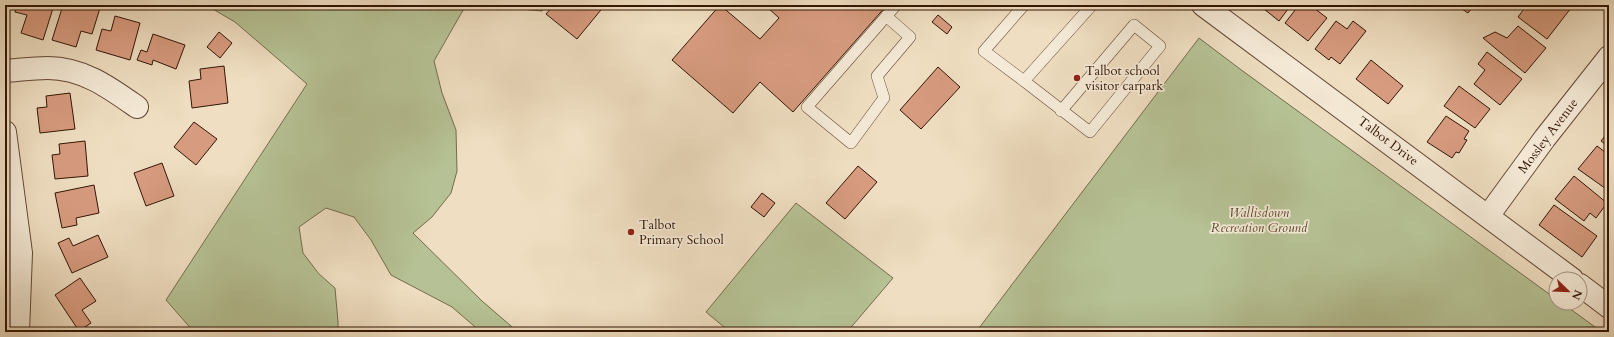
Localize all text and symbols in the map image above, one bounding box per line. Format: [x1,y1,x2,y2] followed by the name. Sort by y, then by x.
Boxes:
[1085,62,1163,95] place label: Talbot school visitor carpark
[1072,73,1082,83] marker: Talbot school visitor carpark
[1514,95,1582,177] street label: Mossley Avenue
[1354,112,1422,170] street label: Talbot Drive
[1211,204,1308,237] park label: Wallisdown Recreation Ground
[639,216,724,249] place label: Talbot Primary School
[626,227,636,237] marker: Talbot Primary School
[1548,271,1588,311] north arrow
[1568,287,1586,302] text: N

